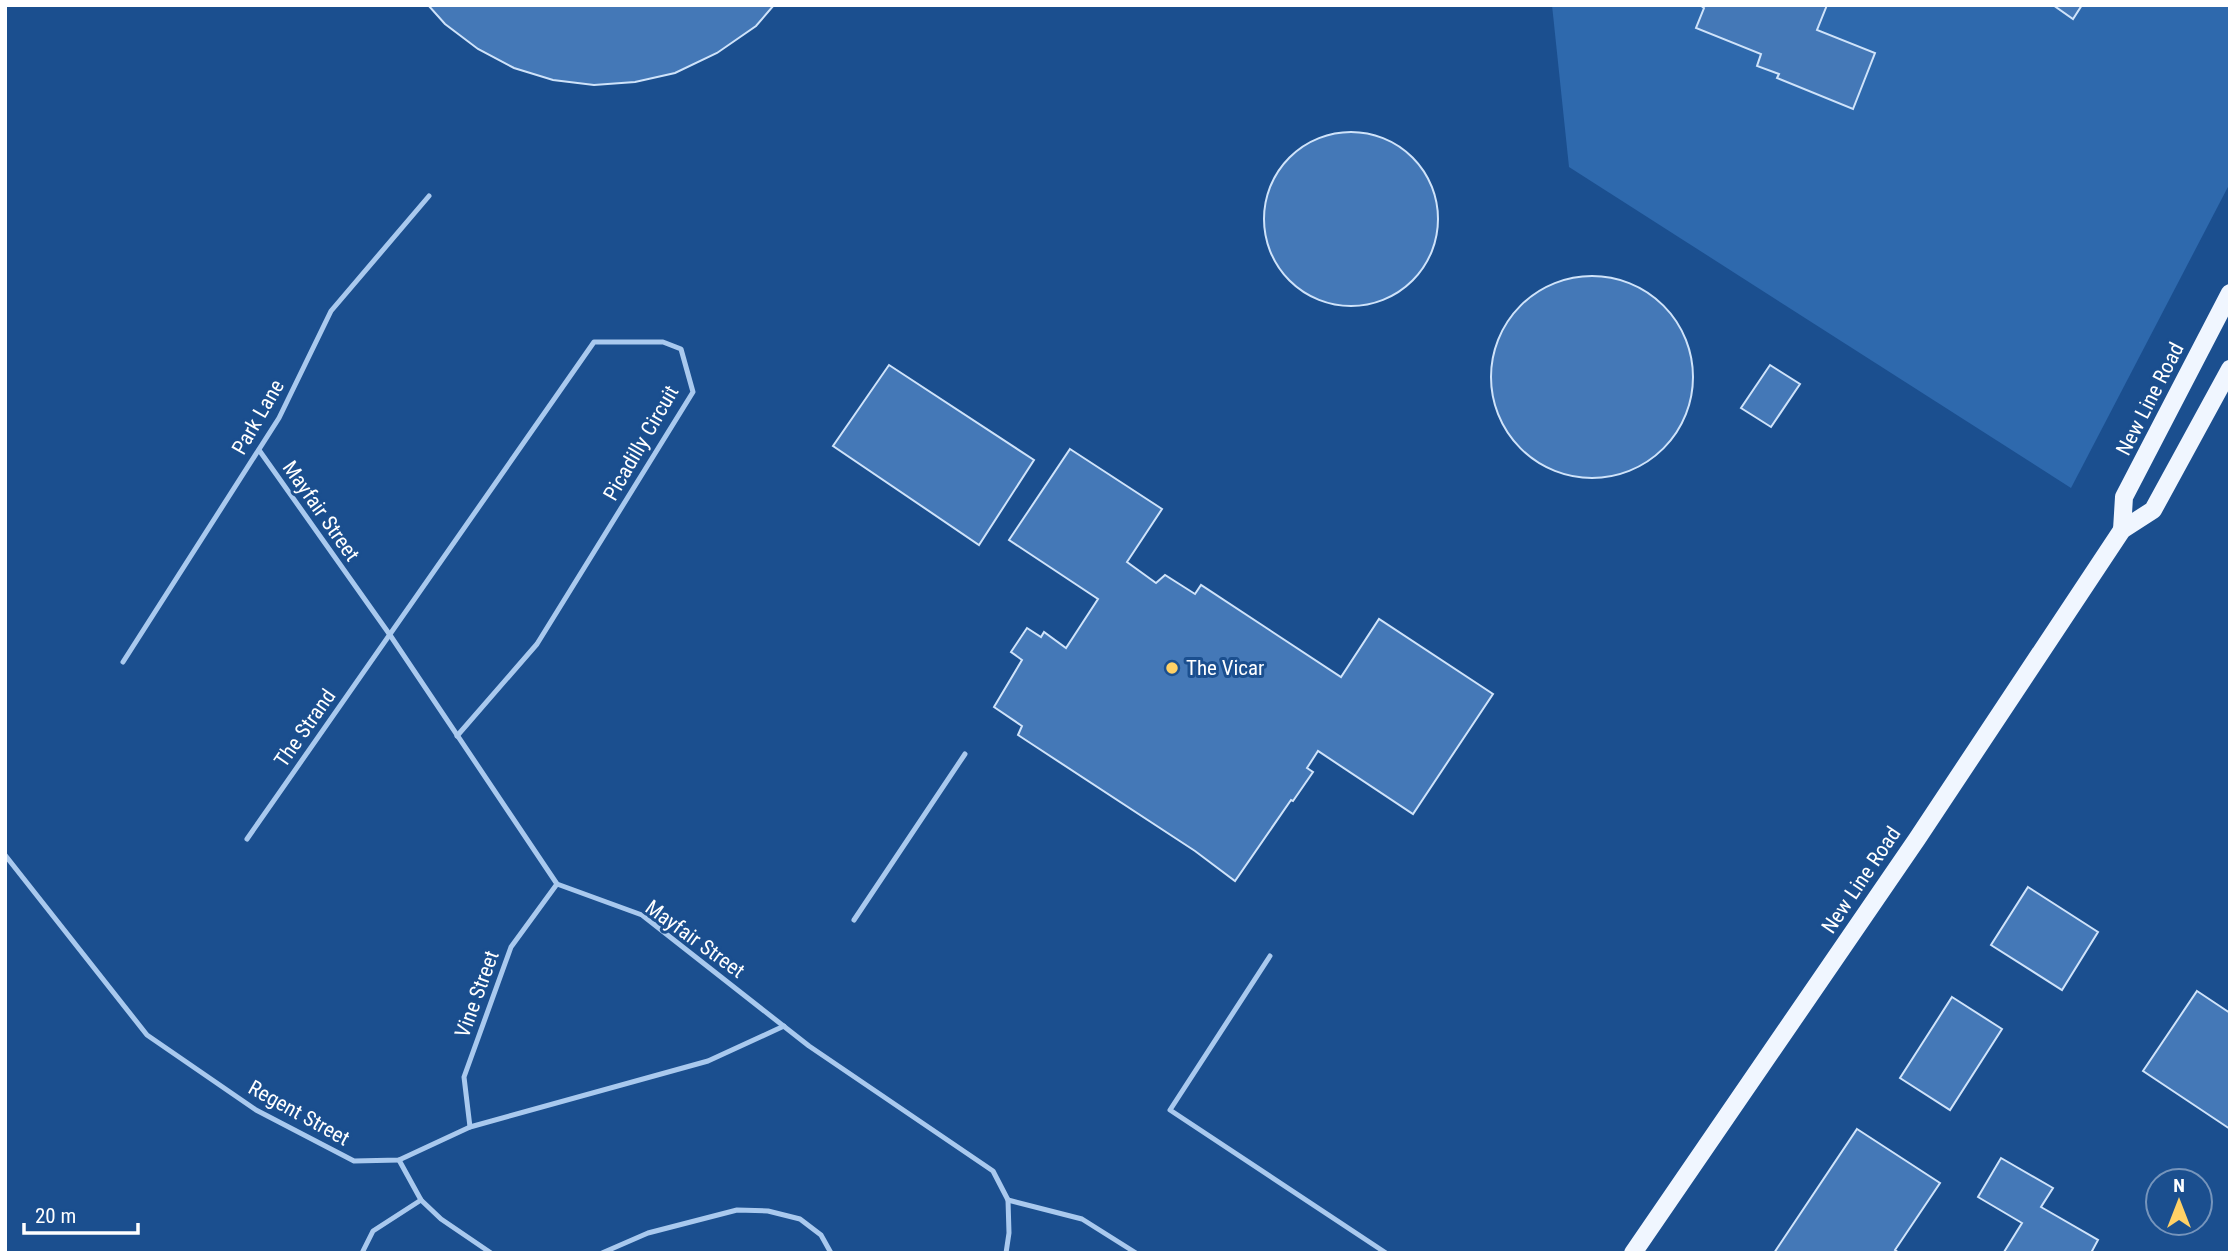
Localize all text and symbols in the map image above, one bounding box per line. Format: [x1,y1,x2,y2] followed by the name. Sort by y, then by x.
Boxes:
[2111,339,2189,459] street label: New Line Road
[227,375,289,459] street label: Park Lane
[598,381,684,505] street label: Picadilly Circuit
[278,456,364,566] street label: Mayfair Street
[1186,656,1264,680] place label: The Vicar
[1164,660,1180,676] marker: The Vicar
[270,684,340,772] street label: The Strand
[1817,822,1905,938] street label: New Line Road
[641,895,749,983] street label: Mayfair Street
[450,947,504,1041] street label: Vine Street
[244,1075,354,1151] street label: Regent Street
[2144,1167,2214,1237] north arrow
[2173,1174,2185,1197] text: N
[24,1192,138,1236] scale bar
[35,1204,76,1228] text: 20 m

